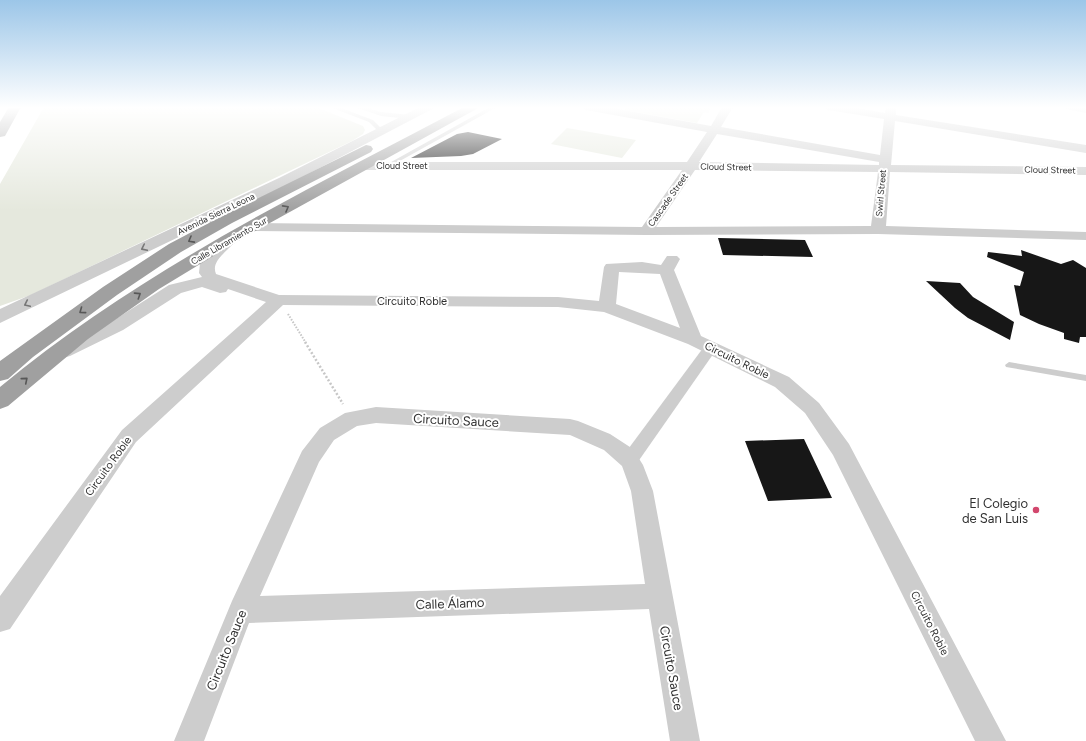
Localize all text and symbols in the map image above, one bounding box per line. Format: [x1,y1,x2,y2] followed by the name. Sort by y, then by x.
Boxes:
[376,160,428,171] street label: Cloud Street
[700,161,752,172] street label: Cloud Street
[1024,164,1076,175] street label: Cloud Street
[873,168,888,217] street label: Swirl Street
[645,171,690,228] street label: Cascade Street
[175,190,257,237] street label: Avenida Sierra Leona
[282,206,290,213] one-way arrow
[189,214,269,267] street label: Calle Libramiento Sur
[188,235,195,242] one-way arrow
[141,243,148,251] one-way arrow
[134,292,141,300] one-way arrow
[377,295,447,308] street label: Circuito Roble
[23,299,31,307] one-way arrow
[79,306,86,314] one-way arrow
[702,339,771,382] street label: Circuito Roble
[20,377,27,384] one-way arrow
[413,411,499,430] street label: Circuito Sauce
[83,434,134,499] street label: Circuito Roble
[962,496,1028,526] place label: El Colegio de San Luis
[1031,505,1041,515] marker: El Colegio de San Luis
[908,589,951,657] street label: Circuito Roble
[415,595,485,612] street label: Calle Álamo
[203,608,249,693] street label: Circuito Sauce
[657,625,686,712] street label: Circuito Sauce

